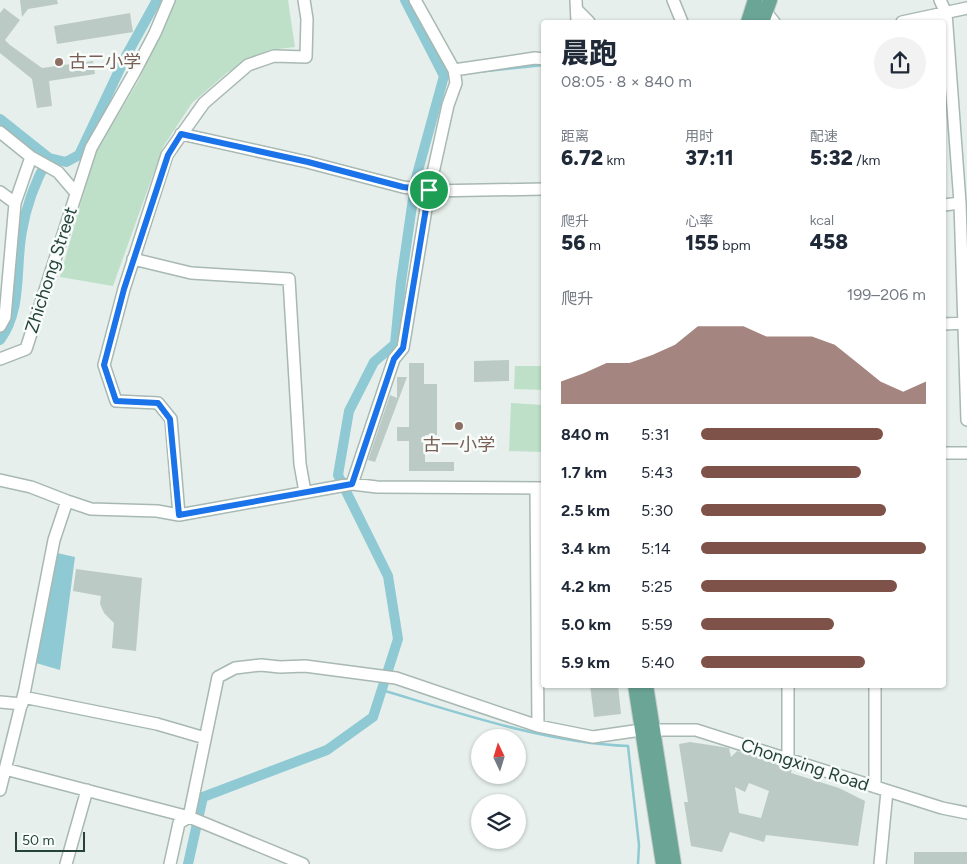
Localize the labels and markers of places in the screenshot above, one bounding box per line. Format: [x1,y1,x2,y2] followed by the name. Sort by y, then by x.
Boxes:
[69,51,141,73] place label: 古二小学
[53,56,65,68] marker: 古二小学
[408,169,450,211] pin
[453,420,465,432] marker: 古一小学
[423,434,495,456] place label: 古一小学

